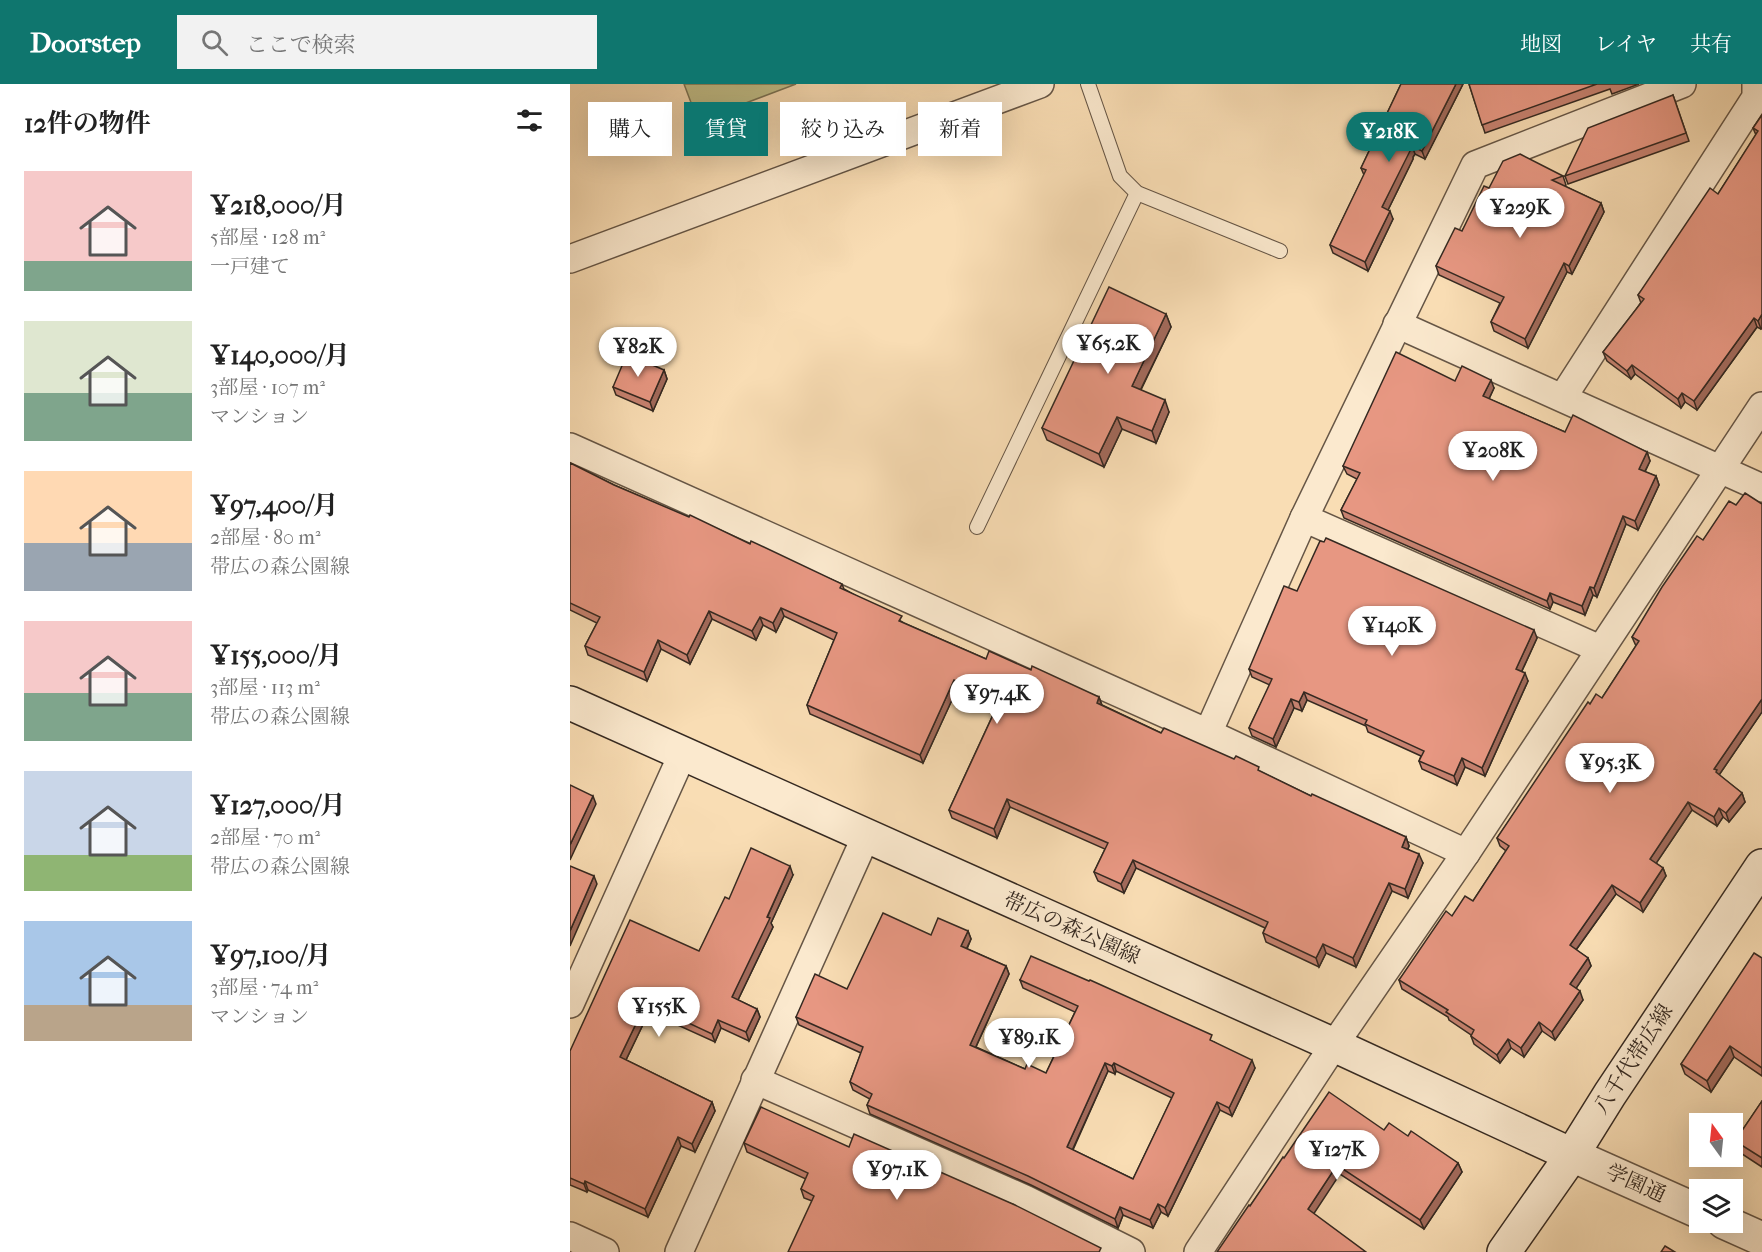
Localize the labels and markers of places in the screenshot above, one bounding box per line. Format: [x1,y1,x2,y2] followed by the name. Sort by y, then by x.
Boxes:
[1347,112,1431,163] pin: ¥218K
[1478,188,1562,239] pin: ¥229K
[1059,324,1157,375] pin: ¥65.2K
[602,327,674,378] pin: ¥82K
[1451,431,1535,482] pin: ¥208K
[1350,606,1434,657] pin: ¥140K
[948,674,1046,725] pin: ¥97.4K
[1561,743,1659,794] pin: ¥95.3K
[617,987,701,1038] pin: ¥155K
[980,1018,1078,1069] pin: ¥89.1K
[1295,1130,1379,1181] pin: ¥127K
[848,1150,946,1201] pin: ¥97.1K

